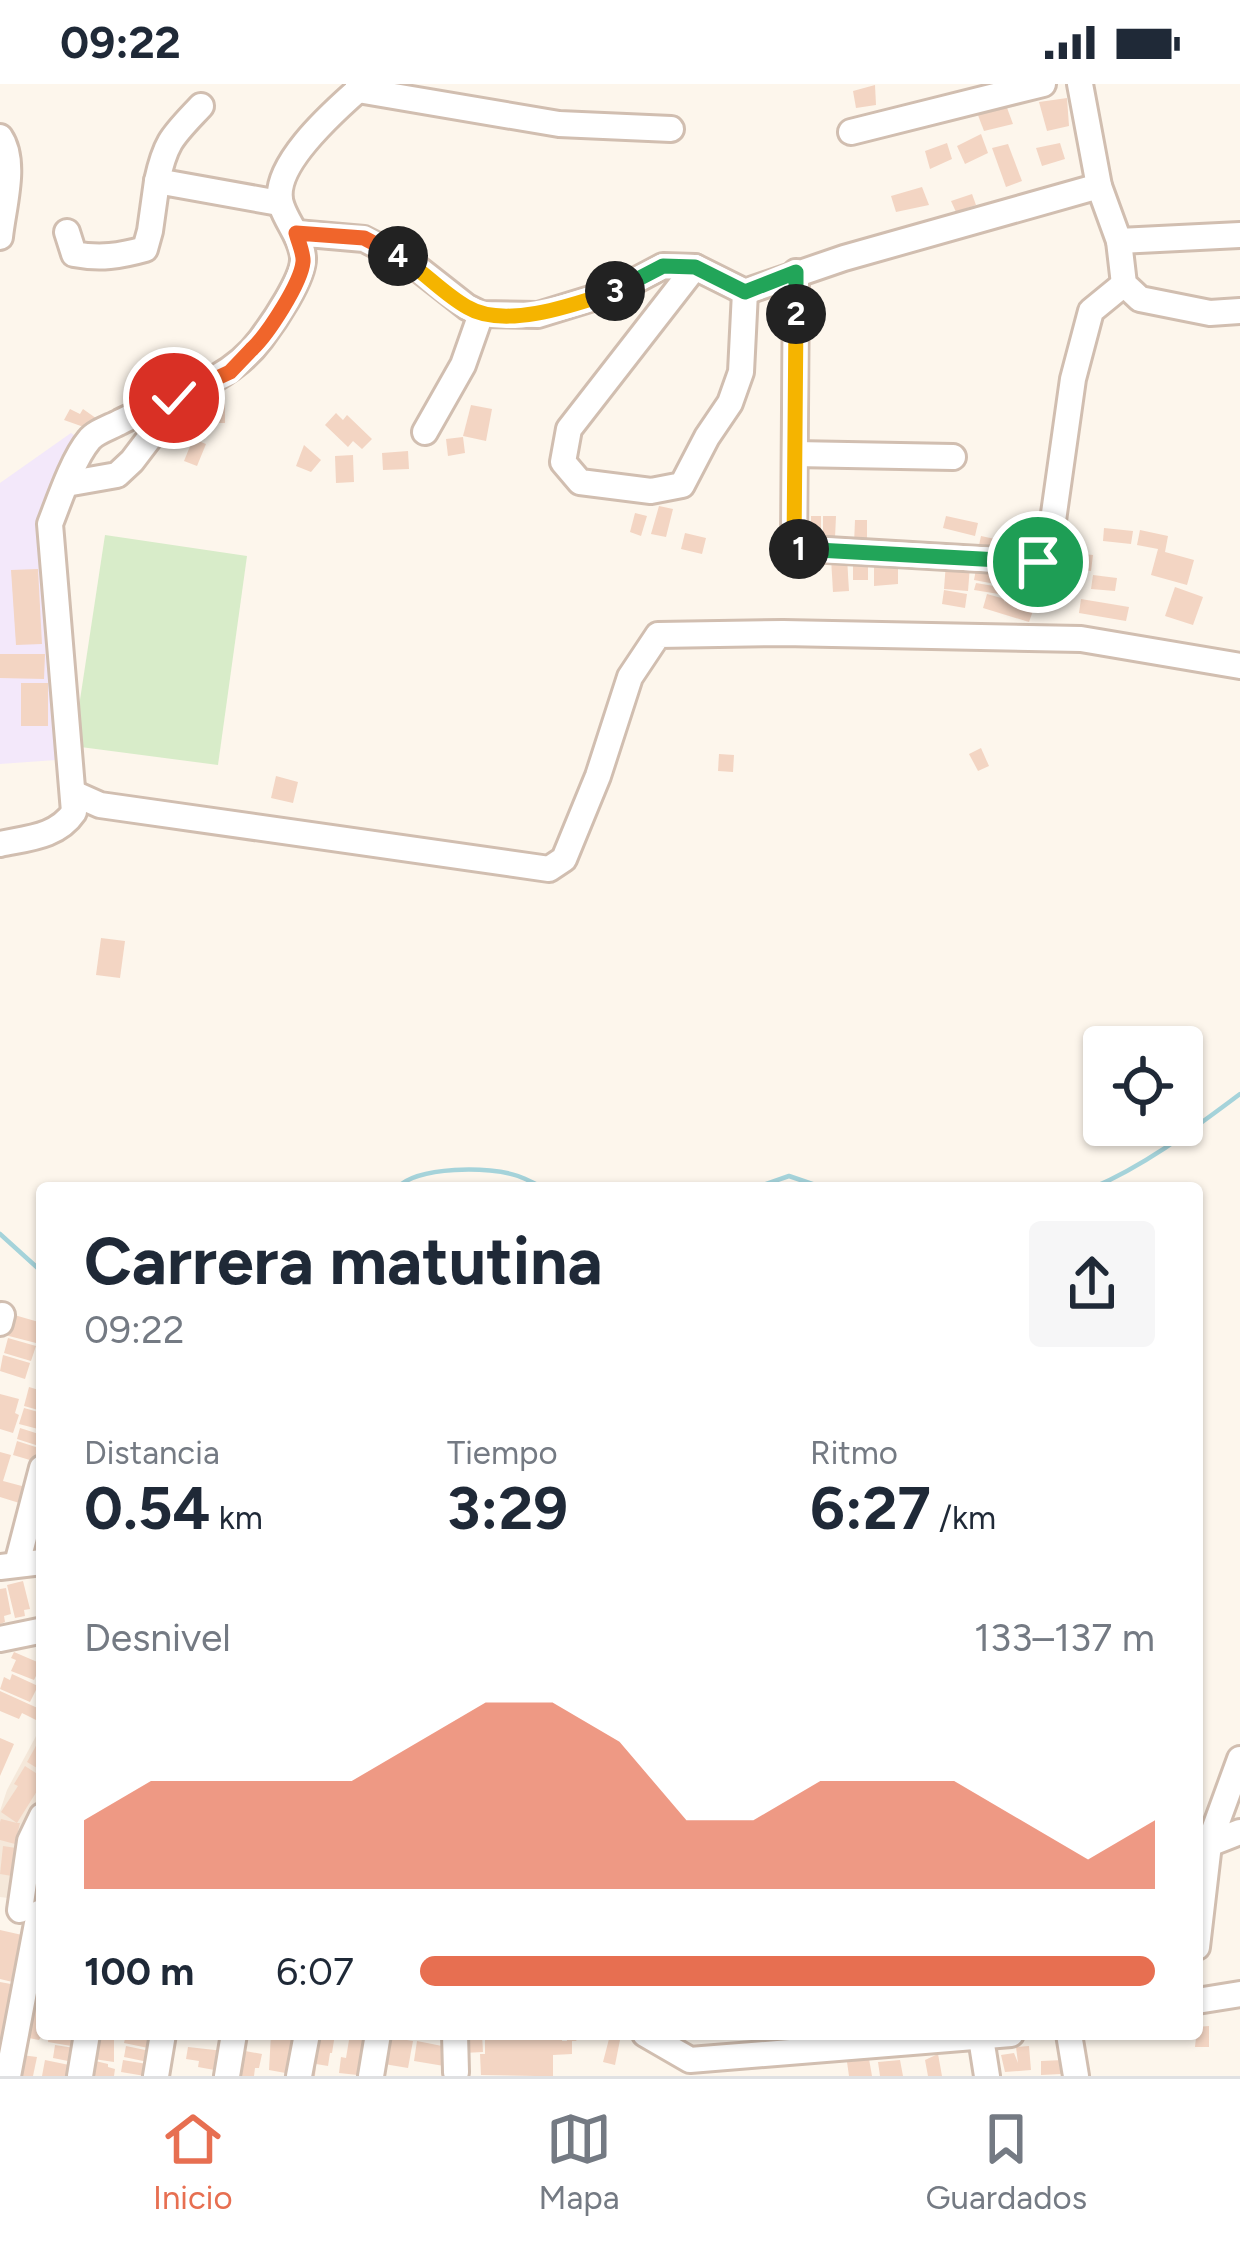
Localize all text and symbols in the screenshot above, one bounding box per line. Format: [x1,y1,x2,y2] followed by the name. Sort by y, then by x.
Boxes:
[60,15,181,69] text: 09:22
[368,226,428,286] pin: 4
[388,236,408,275] text: 4
[585,261,645,321] pin: 3
[606,271,624,310] text: 3
[766,284,826,344] pin: 2
[786,294,806,333] text: 2
[123,347,225,449] pin
[141,365,207,431] icon: check
[987,511,1089,613] pin
[769,519,829,579] pin: 1
[792,529,806,568] text: 1
[1005,529,1071,595] icon: arrive
[1083,1026,1203,1146] map controls
[1083,1026,1203,1146] button: locate
[84,1221,603,1301] text: Carrera matutina
[1029,1221,1155,1347] button: share
[84,1306,185,1353] text: 09:22
[84,1433,220,1472] text: Distancia
[447,1433,558,1472] text: Tiempo
[810,1433,898,1472] text: Ritmo
[84,1472,211,1544] text: 0.54
[447,1472,568,1544] text: 3:29
[810,1472,931,1544] text: 6:27
[211,1498,263,1537] text: km
[931,1498,996,1537] text: /km
[84,1614,231,1661] text: Desnivel
[974,1614,1155,1661] text: 133–137 m
[84,1948,194,1995] text: 100 m
[276,1948,354,1995] text: 6:07
[153,2106,233,2217] tab: Inicio
[539,2106,620,2217] tab: Mapa
[926,2106,1087,2217] tab: Guardados

